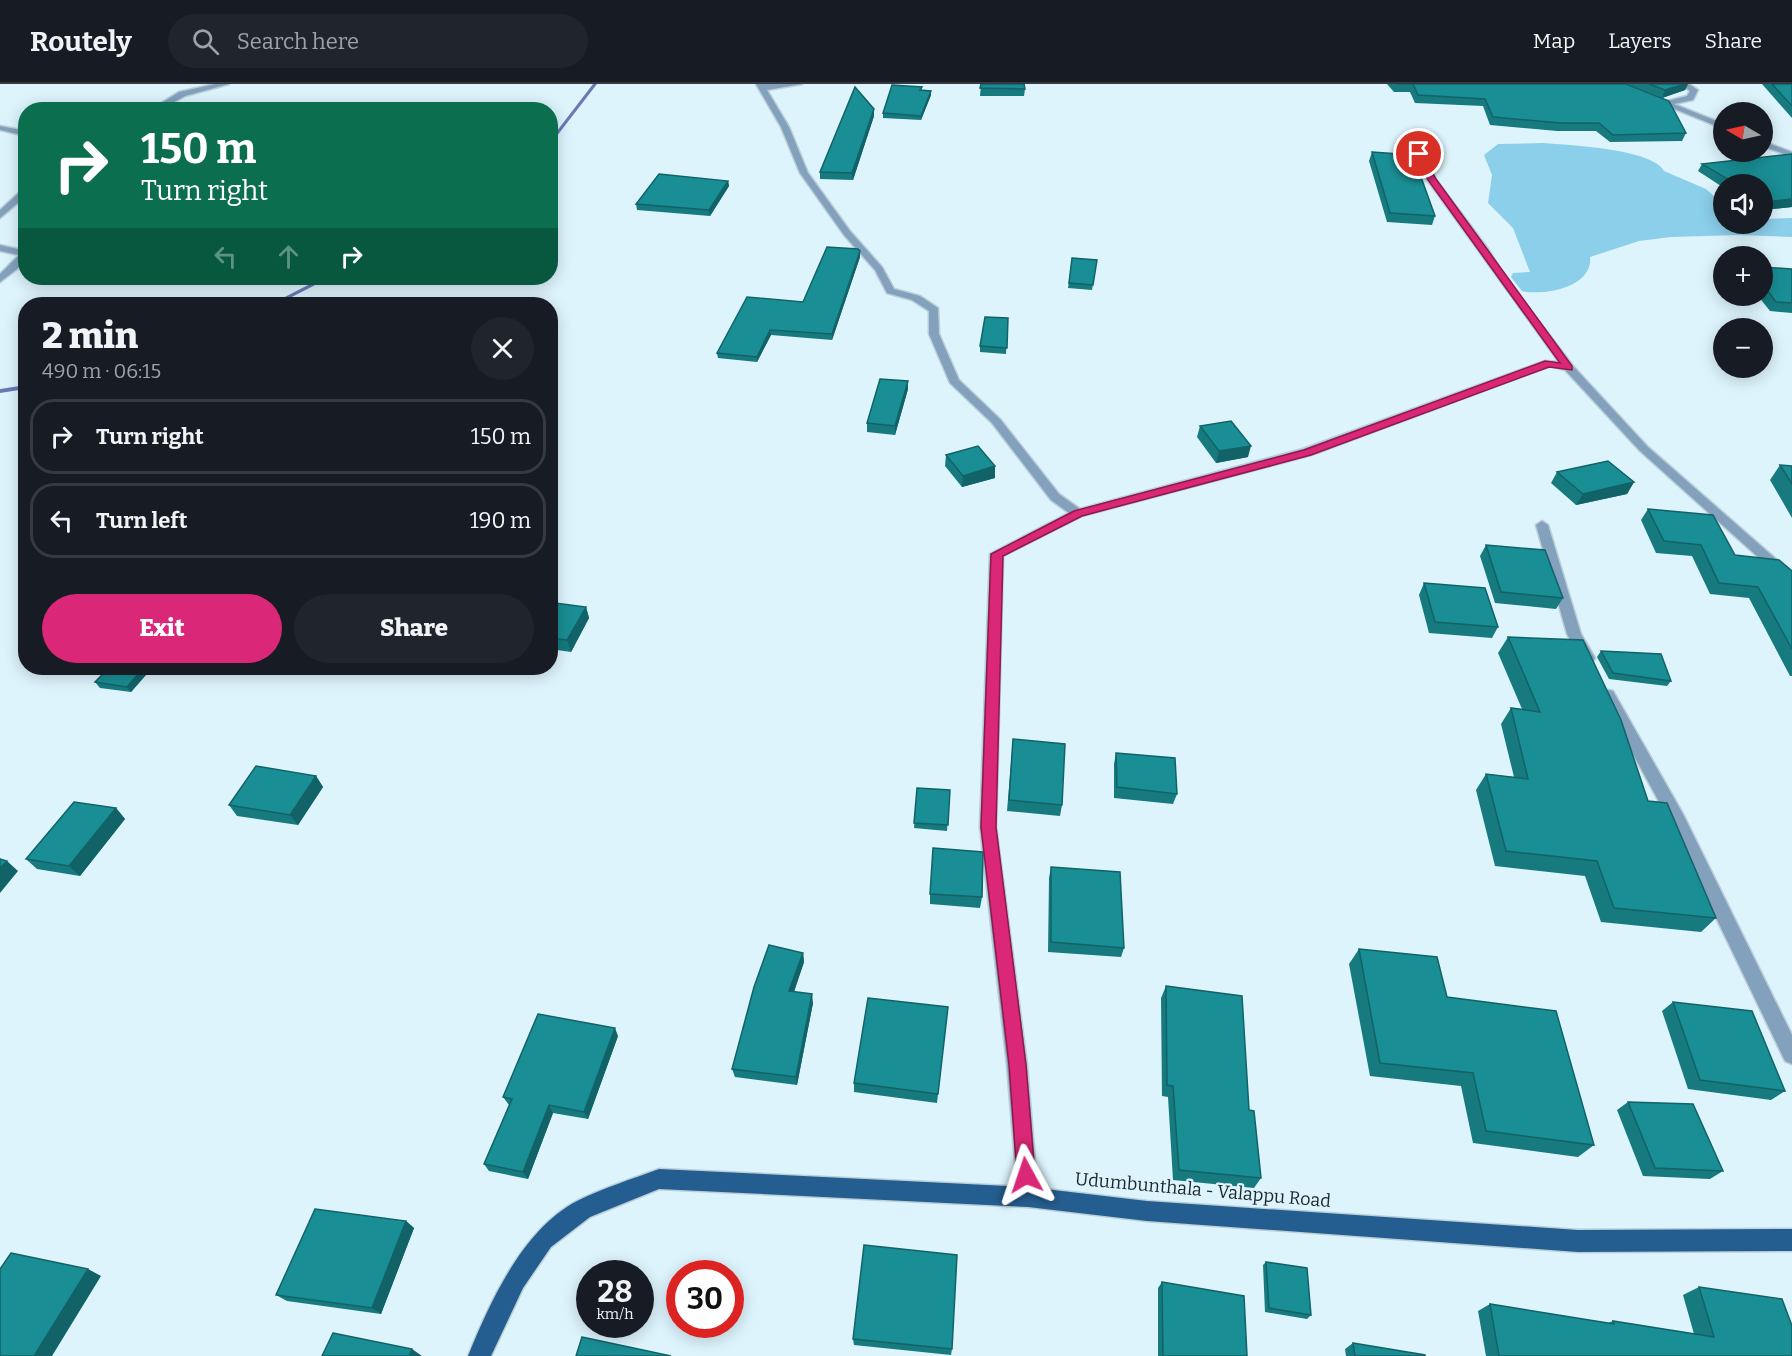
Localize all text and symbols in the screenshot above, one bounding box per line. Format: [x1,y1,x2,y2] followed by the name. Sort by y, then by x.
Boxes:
[168,14,588,68] search box
[30,25,132,58] text: Routely
[189,25,222,58] icon: search
[237,28,359,55] text: Search here
[1533,28,1575,54] text: Map
[1608,28,1672,54] text: Layers
[1705,28,1762,54] text: Share
[1713,102,1773,162] north arrow
[1713,102,1773,378] map controls
[141,124,256,174] text: 150 m
[42,126,120,204] icon: right
[1393,128,1444,179] pin
[1402,137,1435,170] icon: arrive
[1713,174,1773,234] button: sound
[141,175,268,207] text: Turn right
[209,240,242,273] icon: left
[272,240,305,273] icon: ahead
[335,240,368,273] icon: right
[1713,246,1773,306] button: +
[42,314,138,358] text: 2 min
[471,317,534,380] button: close
[1713,318,1773,378] button: −
[42,359,161,383] text: 490 m · 06:15
[45,420,78,453] icon: right
[96,423,204,450] text: Turn right
[471,423,531,450] text: 150 m
[45,504,78,537] icon: left
[96,507,188,534] text: Turn left
[470,507,531,534] text: 190 m
[42,594,282,663] button: Exit
[294,594,534,663] button: Share
[994,1143,1058,1207] position arrow
[1074,1168,1332,1212] street label: Udumbunthala - Valappu Road
[666,1260,744,1338] speed limit sign: 30
[598,1274,632,1310] text: 28
[596,1305,634,1323] text: km/h

